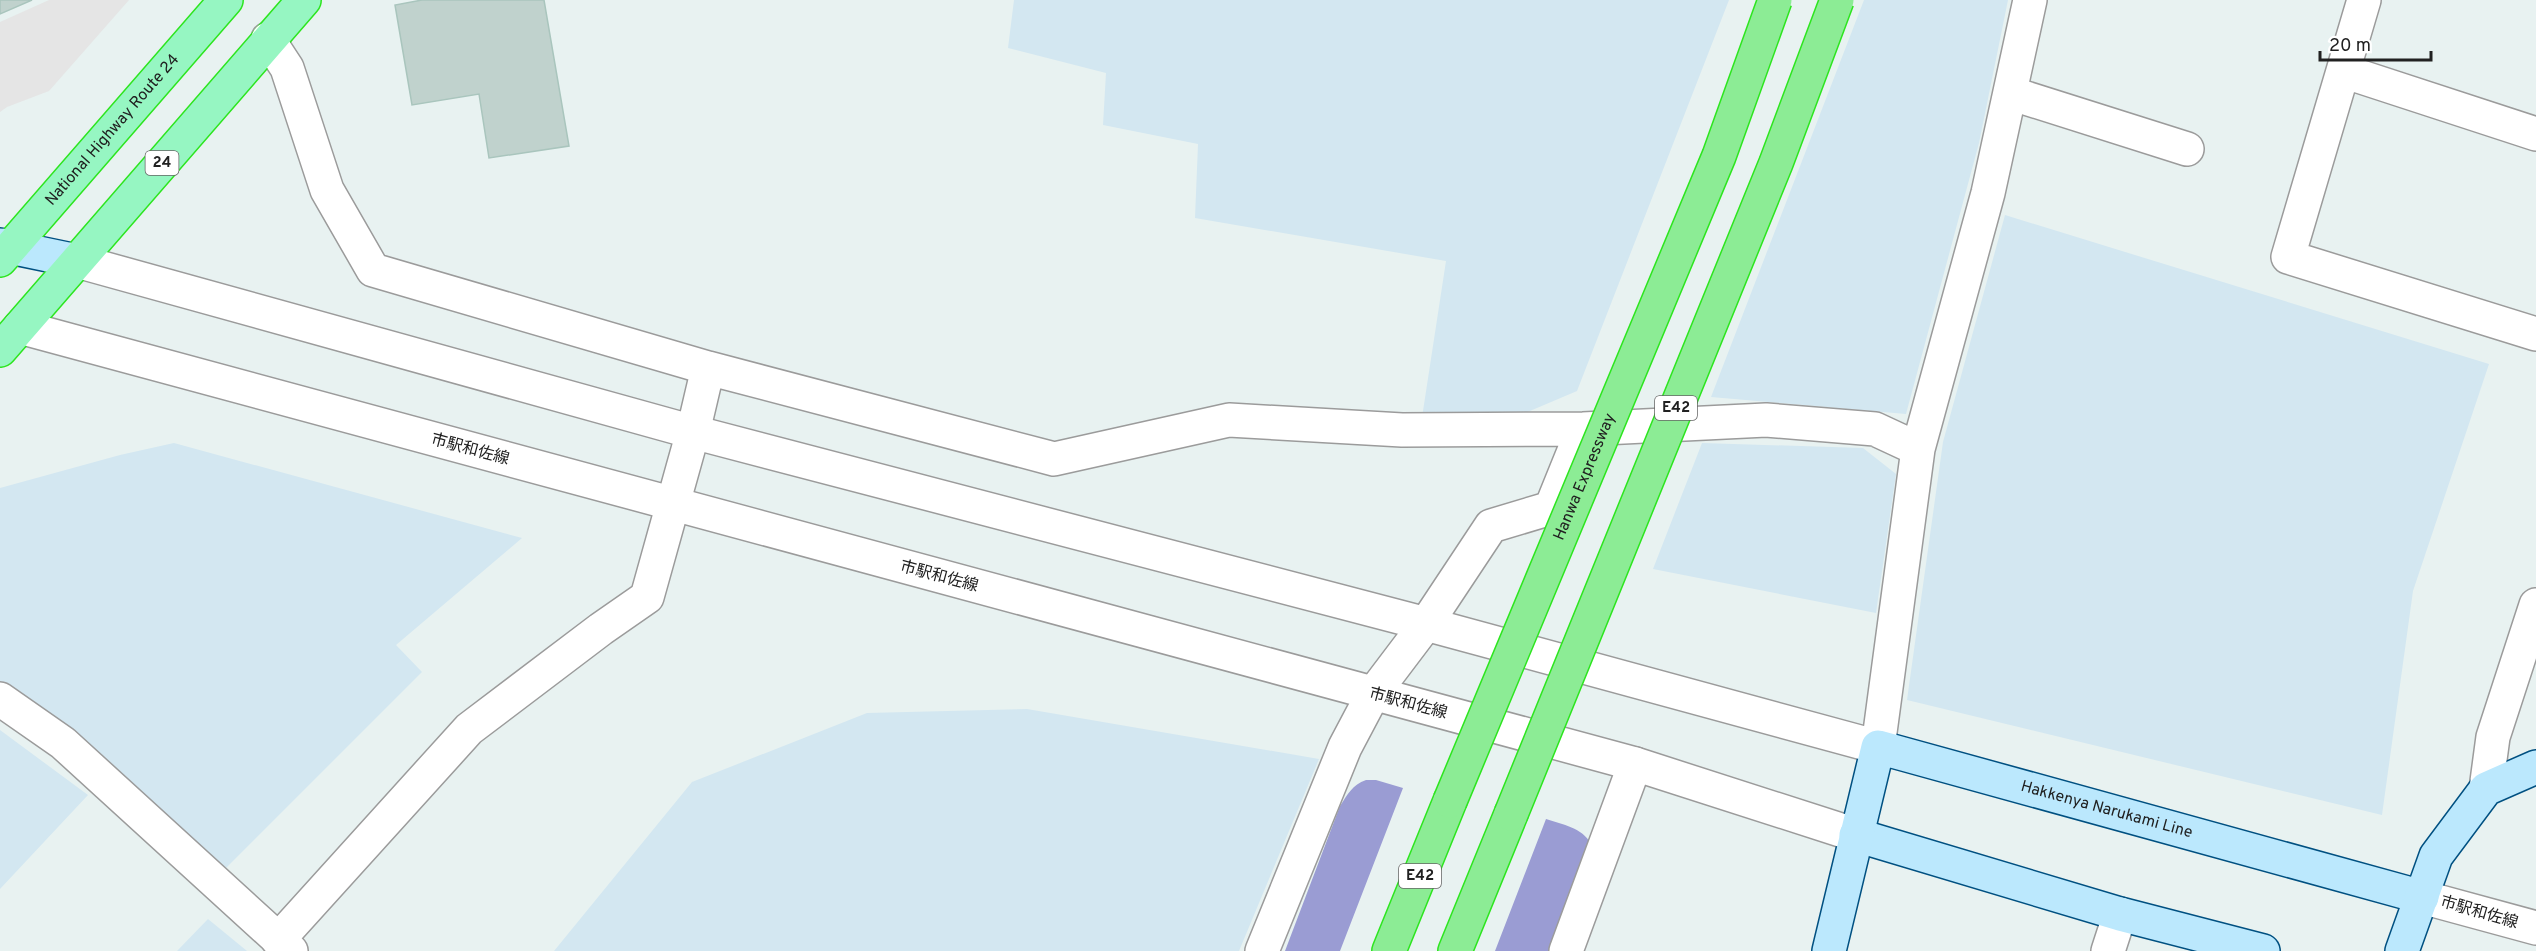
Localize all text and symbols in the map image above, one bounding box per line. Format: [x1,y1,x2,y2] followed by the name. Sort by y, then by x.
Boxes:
[2320,24,2431,62] scale bar
[2329,35,2371,58] text: 20 m
[42,50,184,210] street label: National Highway Route 24
[146,151,178,175] road number: 24
[1655,396,1697,420] road number: E42
[1550,410,1620,544] street label: Hanwa Expressway
[429,430,511,470] street label: 市駅和佐線
[898,557,980,597] street label: 市駅和佐線
[1367,684,1449,724] street label: 市駅和佐線
[2018,777,2195,843] street label: Hakkenya Narukami Line
[1399,864,1441,888] road number: E42
[2438,892,2520,934] street label: 市駅和佐線

